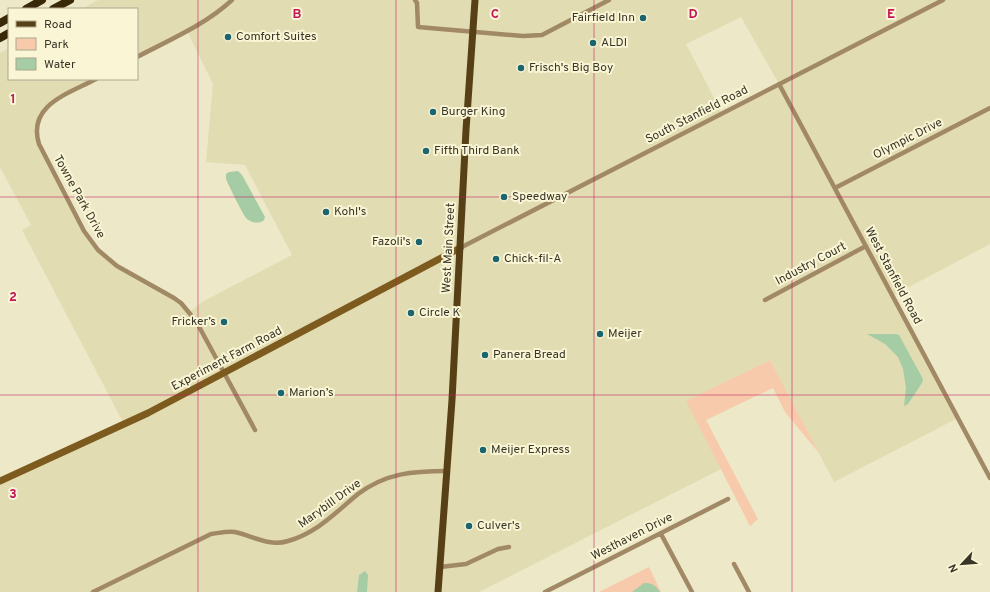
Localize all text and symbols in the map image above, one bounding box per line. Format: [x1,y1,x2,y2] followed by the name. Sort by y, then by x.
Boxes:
[293,7,302,23] text: B
[491,7,499,23] text: C
[688,7,698,23] text: D
[887,7,895,23] text: E
[8,8,138,80] legend
[572,10,635,26] place label: Fairfield Inn
[638,13,648,23] marker: Fairfield Inn
[44,17,72,33] text: Road
[236,29,317,45] place label: Comfort Suites
[223,32,233,42] marker: Comfort Suites
[601,35,627,51] place label: ALDI
[44,37,69,53] text: Park
[588,38,598,48] marker: ALDI
[44,57,76,73] text: Water
[529,60,613,76] place label: Frisch's Big Boy
[516,63,526,73] marker: Frisch's Big Boy
[643,82,751,148] street label: South Stanfield Road
[10,92,16,108] text: 1
[441,104,506,120] place label: Burger King
[428,107,438,117] marker: Burger King
[871,115,945,163] street label: Olympic Drive
[434,143,520,159] place label: Fifth Third Bank
[421,146,431,156] marker: Fifth Third Bank
[49,152,109,242] street label: Towne Park Drive
[512,189,567,205] place label: Speedway
[499,192,509,202] marker: Speedway
[439,202,459,294] street label: West Main Street
[334,204,366,220] place label: Kohl's
[321,207,331,217] marker: Kohl's
[861,225,925,327] street label: West Stanfield Road
[372,234,411,250] place label: Fazoli's
[414,237,424,247] marker: Fazoli's
[773,239,849,289] street label: Industry Court
[504,251,561,267] place label: Chick-fil-A
[491,254,501,264] marker: Chick-fil-A
[9,290,17,306] text: 2
[419,305,461,321] place label: Circle K
[406,308,416,318] marker: Circle K
[171,314,216,330] place label: Fricker’s
[219,317,229,327] marker: Fricker’s
[169,323,285,395] street label: Experiment Farm Road
[608,326,642,342] place label: Meijer
[595,329,605,339] marker: Meijer
[493,347,566,363] place label: Panera Bread
[480,350,490,360] marker: Panera Bread
[289,385,334,401] place label: Marion’s
[276,388,286,398] marker: Marion’s
[491,442,570,458] place label: Meijer Express
[478,445,488,455] marker: Meijer Express
[295,476,365,532] street label: Marybill Drive
[9,487,17,503] text: 3
[588,509,676,565] street label: Westhaven Drive
[477,518,520,534] place label: Culver's
[464,521,474,531] marker: Culver's
[942,544,982,584] north arrow
[946,561,962,575] text: N

